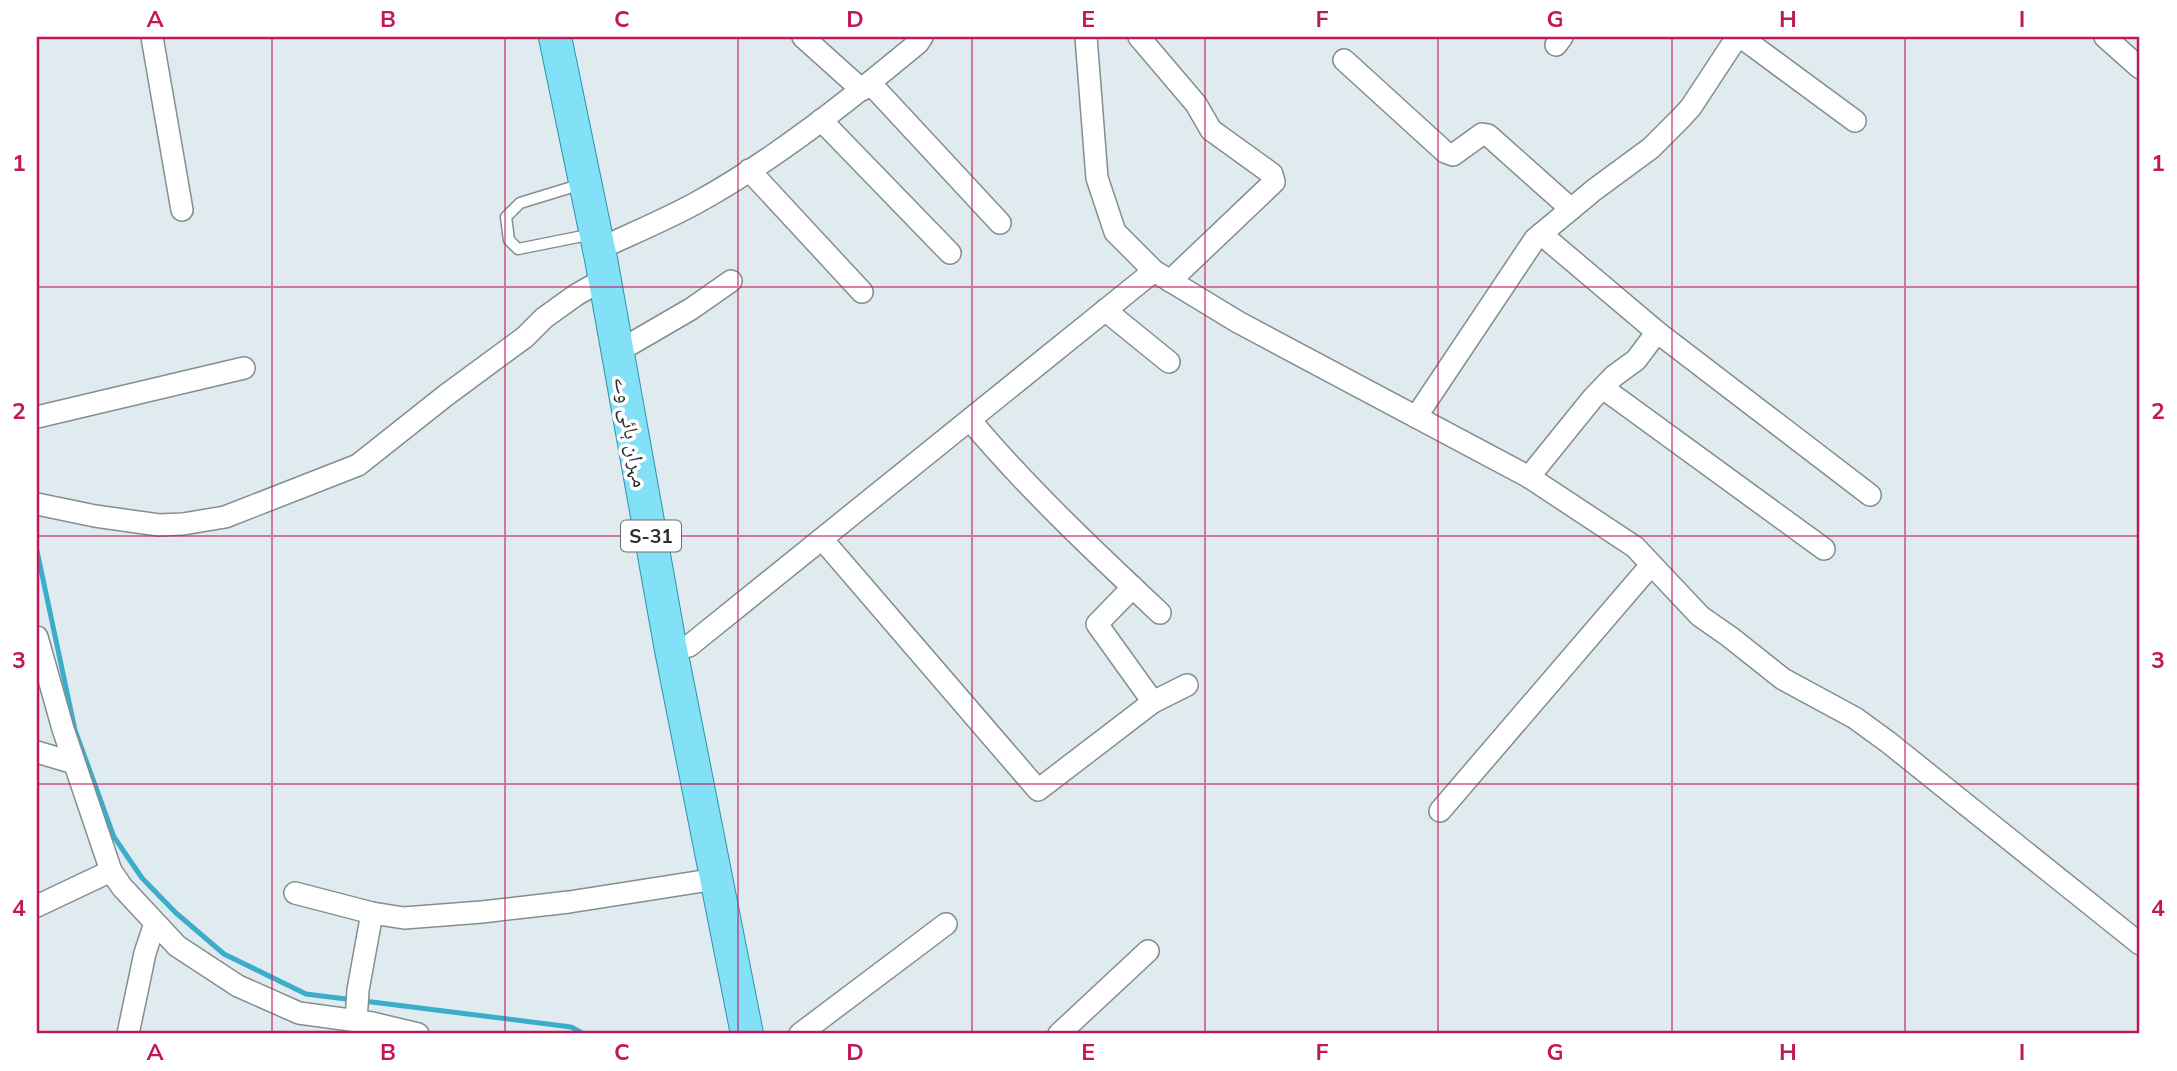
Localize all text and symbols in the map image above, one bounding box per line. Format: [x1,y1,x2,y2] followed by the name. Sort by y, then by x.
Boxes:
[146,4,164,33] text: A
[380,4,396,33] text: B
[614,4,630,33] text: C
[846,4,864,33] text: D
[1081,4,1095,33] text: E
[1315,4,1329,33] text: F
[1546,4,1564,33] text: G
[1779,4,1797,33] text: H
[2019,4,2025,33] text: I
[12,148,26,177] text: 1
[2151,148,2165,177] text: 1
[608,375,655,490] street label: مہران ہائی وے
[12,396,26,425] text: 2
[2151,396,2165,425] text: 2
[621,520,681,552] road number: S-31
[12,645,26,674] text: 3
[2151,645,2165,674] text: 3
[12,893,26,922] text: 4
[2151,893,2165,922] text: 4
[146,1037,164,1066] text: A
[380,1037,396,1066] text: B
[614,1037,630,1066] text: C
[846,1037,864,1066] text: D
[1081,1037,1095,1066] text: E
[1315,1037,1329,1066] text: F
[1546,1037,1564,1066] text: G
[1779,1037,1797,1066] text: H
[2019,1037,2025,1066] text: I

